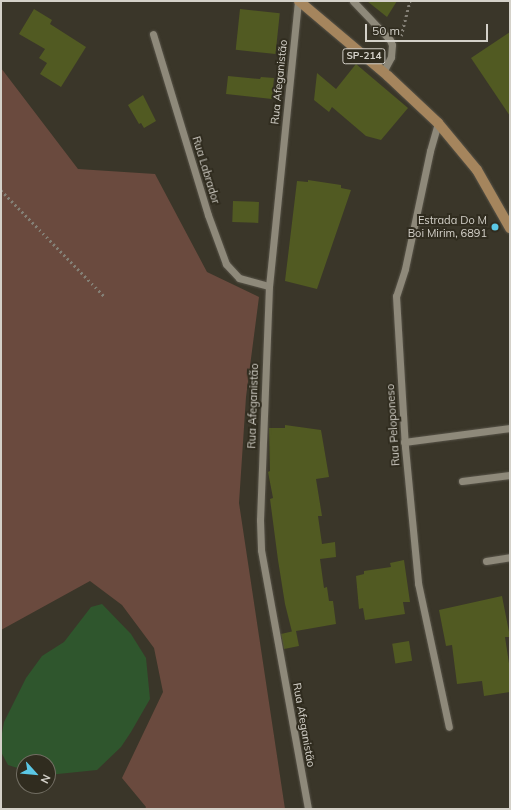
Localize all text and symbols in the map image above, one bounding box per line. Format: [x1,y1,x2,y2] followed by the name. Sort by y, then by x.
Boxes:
[367,16,490,42] scale bar
[372,23,400,38] text: 50 m
[268,39,290,125] street label: Rua Afeganistão
[342,48,386,64] road number: SP-214
[189,135,223,205] street label: Rua Labrador
[408,214,487,240] place label: Estrada Do M Boi Mirim, 6891
[490,222,500,232] marker: Estrada Do M Boi Mirim, 6891
[245,363,261,449] street label: Rua Afeganistão
[384,384,402,466] street label: Rua Peloponeso
[290,682,318,768] street label: Rua Afeganistão
[16,754,56,794] north arrow
[38,772,54,786] text: N

